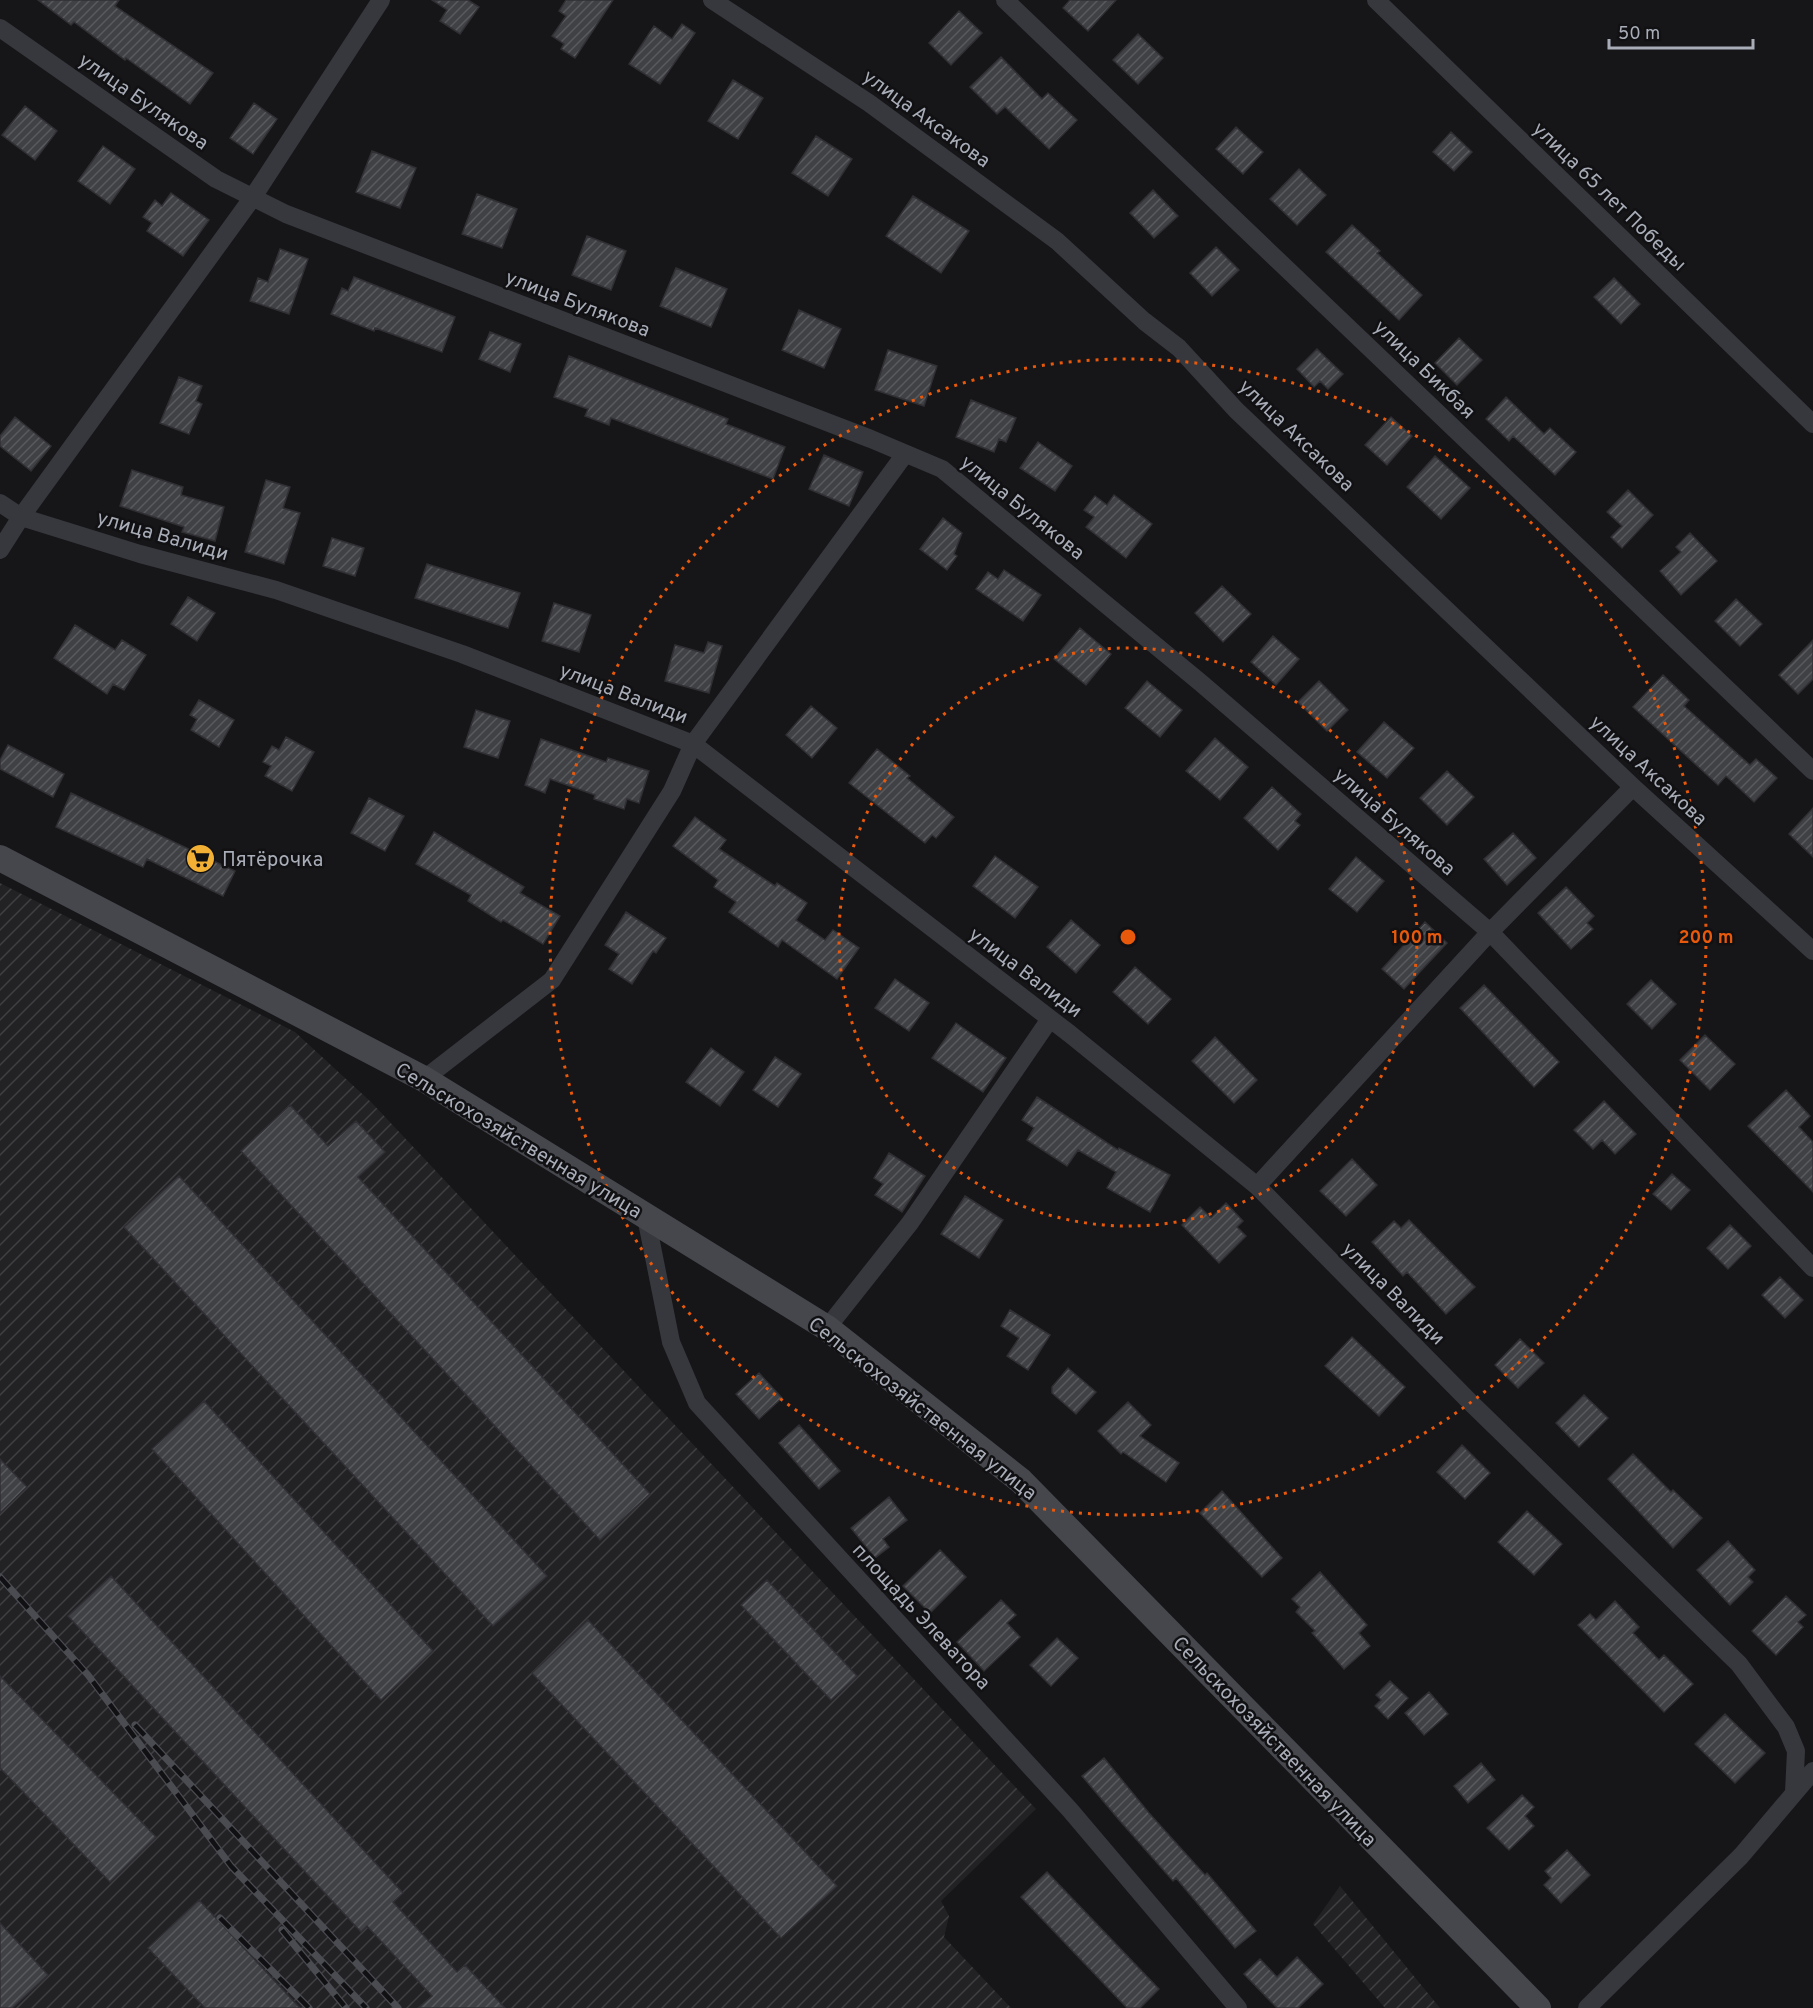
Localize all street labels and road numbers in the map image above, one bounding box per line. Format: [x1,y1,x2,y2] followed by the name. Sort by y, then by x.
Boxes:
[73,48,213,157] street label: улица Булякова
[857,65,995,175] street label: улица Аксакова
[1526,117,1691,278] street label: улица 65 лет Победы
[501,265,653,344] street label: улица Булякова
[1367,315,1480,426] street label: улица Бикбая
[1232,374,1359,498] street label: улица Аксакова
[954,450,1089,567] street label: улица Булякова
[94,506,231,568] street label: улица Валиди
[555,658,691,731] street label: улица Валиди
[1583,710,1712,833] street label: улица Аксакова
[1327,763,1460,882] street label: улица Булякова
[963,922,1087,1025] street label: улица Валиди
[390,1058,646,1226] street label: Сельскохозяйственная улица
[1335,1237,1450,1352] street label: улица Валиди
[802,1312,1041,1507] street label: Сельскохозяйственная улица
[846,1538,995,1696] street label: площадь Элеватора
[1166,1631,1381,1853] street label: Сельскохозяйственная улица

